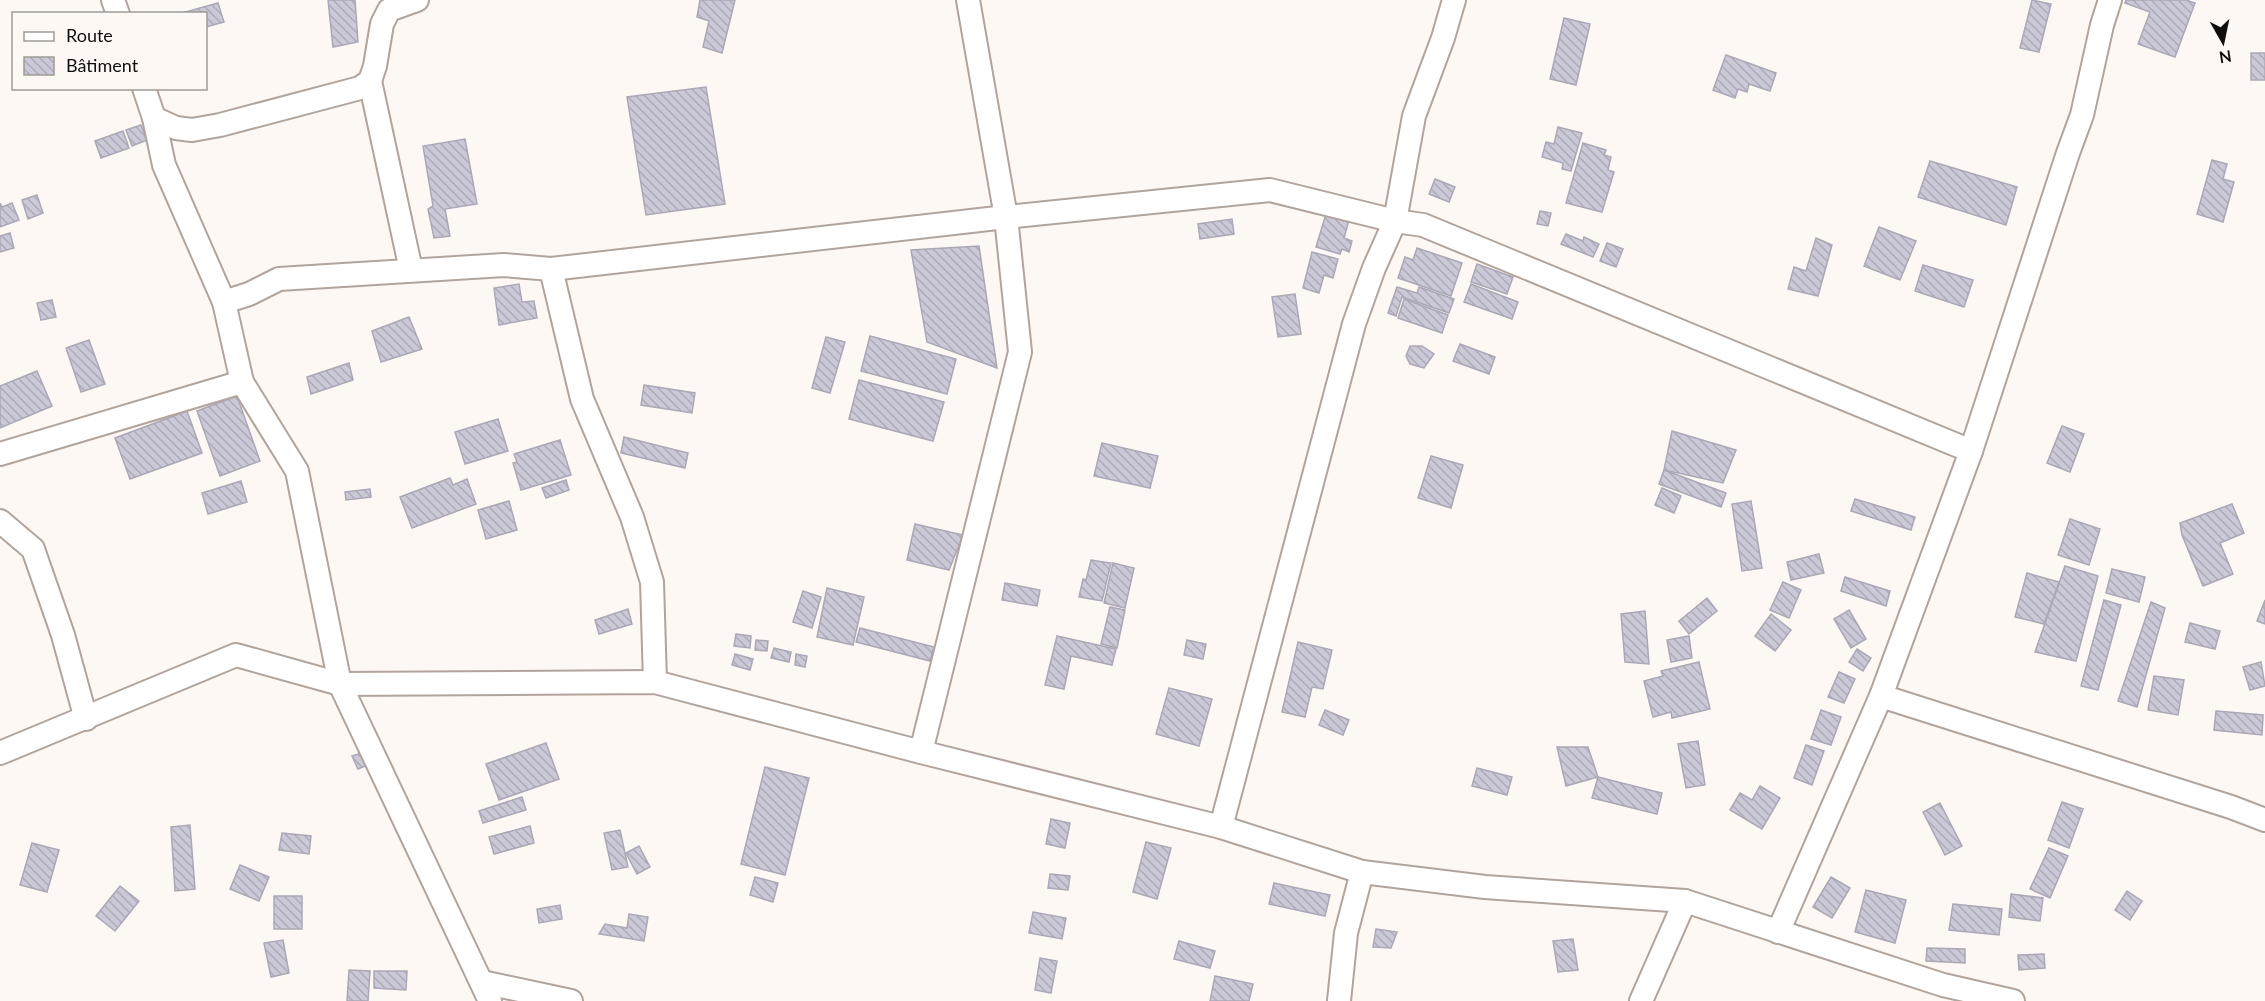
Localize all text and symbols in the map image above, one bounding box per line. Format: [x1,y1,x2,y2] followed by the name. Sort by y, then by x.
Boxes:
[12,12,207,90] legend
[2193,12,2253,72] north arrow
[66,24,113,46] text: Route
[2218,47,2233,68] text: N
[66,54,139,76] text: Bâtiment

